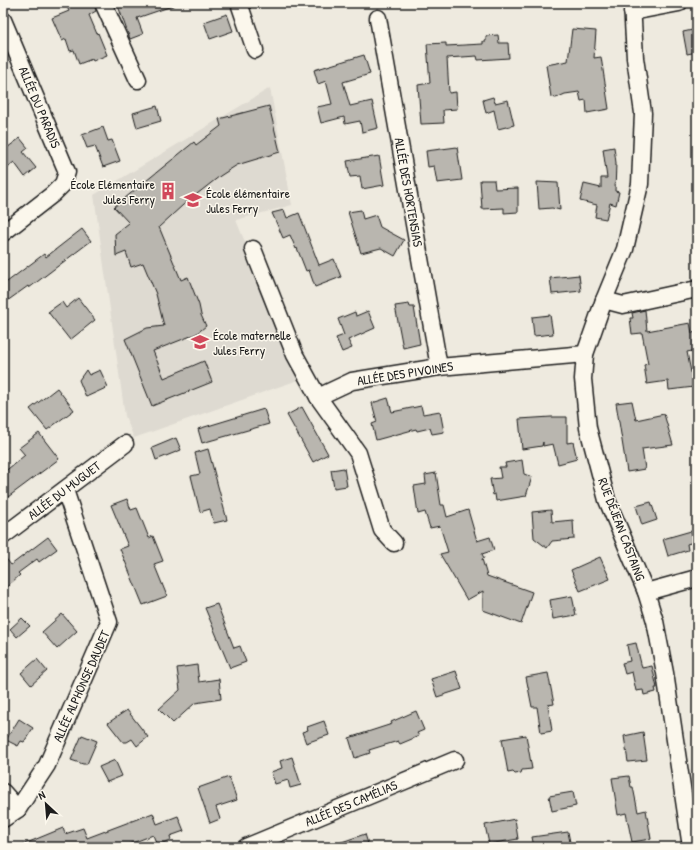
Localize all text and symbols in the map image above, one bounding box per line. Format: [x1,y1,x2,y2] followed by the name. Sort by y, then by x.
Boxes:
[15,64,65,151] street label: ALLÉE DU PARADIS
[391,136,427,248] street label: ALLÉE DES HORTENSIAS
[70,175,155,208] place label: École Elémentaire Jules Ferry
[158,181,178,201] building icon: École Elémentaire Jules Ferry
[206,184,290,217] place label: École élémentaire Jules Ferry
[183,190,203,210] school or university icon: École élémentaire Jules Ferry
[213,326,291,359] place label: École maternelle Jules Ferry
[190,332,210,352] school or university icon: École maternelle Jules Ferry
[356,357,454,389] street label: ALLÉE DES PIVOINES
[24,456,105,523] street label: ALLÉE DU MUGUET
[594,475,650,584] street label: RUE DÉJEAN CASTAING
[48,626,114,745] street label: ALLÉE ALPHONSE DAUDET
[302,775,400,831] street label: ALLÉE DES CAMÉLIAS
[26,784,66,824] north arrow
[36,787,47,803] text: N

